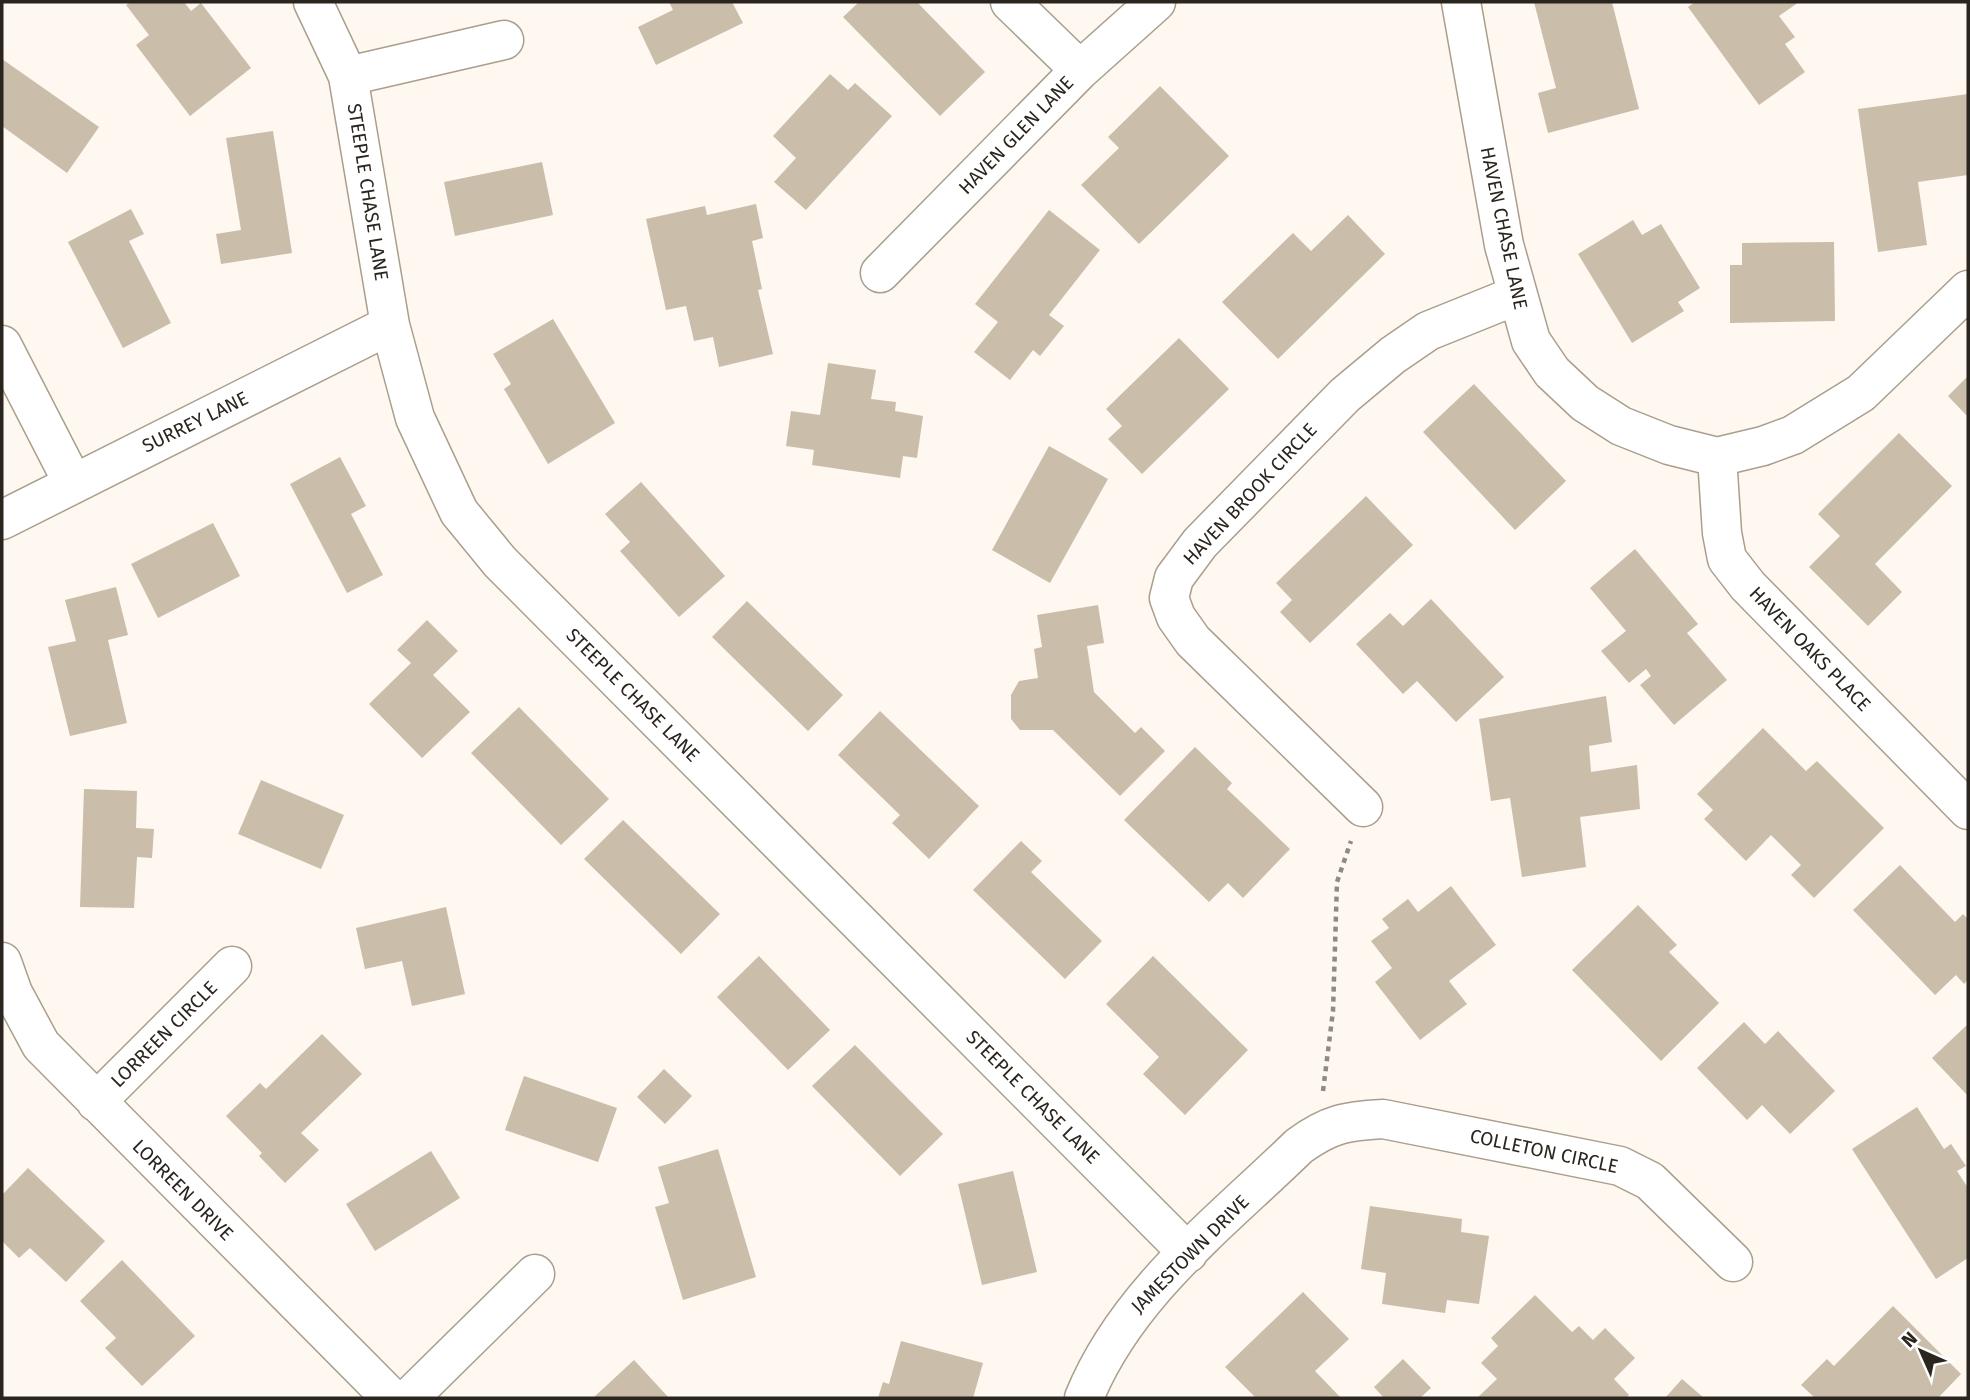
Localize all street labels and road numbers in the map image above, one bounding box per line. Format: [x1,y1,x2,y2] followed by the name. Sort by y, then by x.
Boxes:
[954,71,1078,199] street label: HAVEN GLEN LANE
[343,102,393,282] street label: STEEPLE CHASE LANE
[1476,145,1532,311] street label: HAVEN CHASE LANE
[138,386,252,458] street label: SURREY LANE
[1178,418,1322,570] street label: HAVEN BROOK CIRCLE
[1745,582,1875,716] street label: HAVEN OAKS PLACE
[561,623,705,767] street label: STEEPLE CHASE LANE
[106,976,222,1092] street label: LORREEN CIRCLE
[961,1025,1105,1169] street label: STEEPLE CHASE LANE
[1468,1124,1620,1178] street label: COLLETON CIRCLE
[128,1135,238,1245] street label: LORREEN DRIVE
[1126,1190,1254,1318] street label: JAMESTOWN DRIVE

